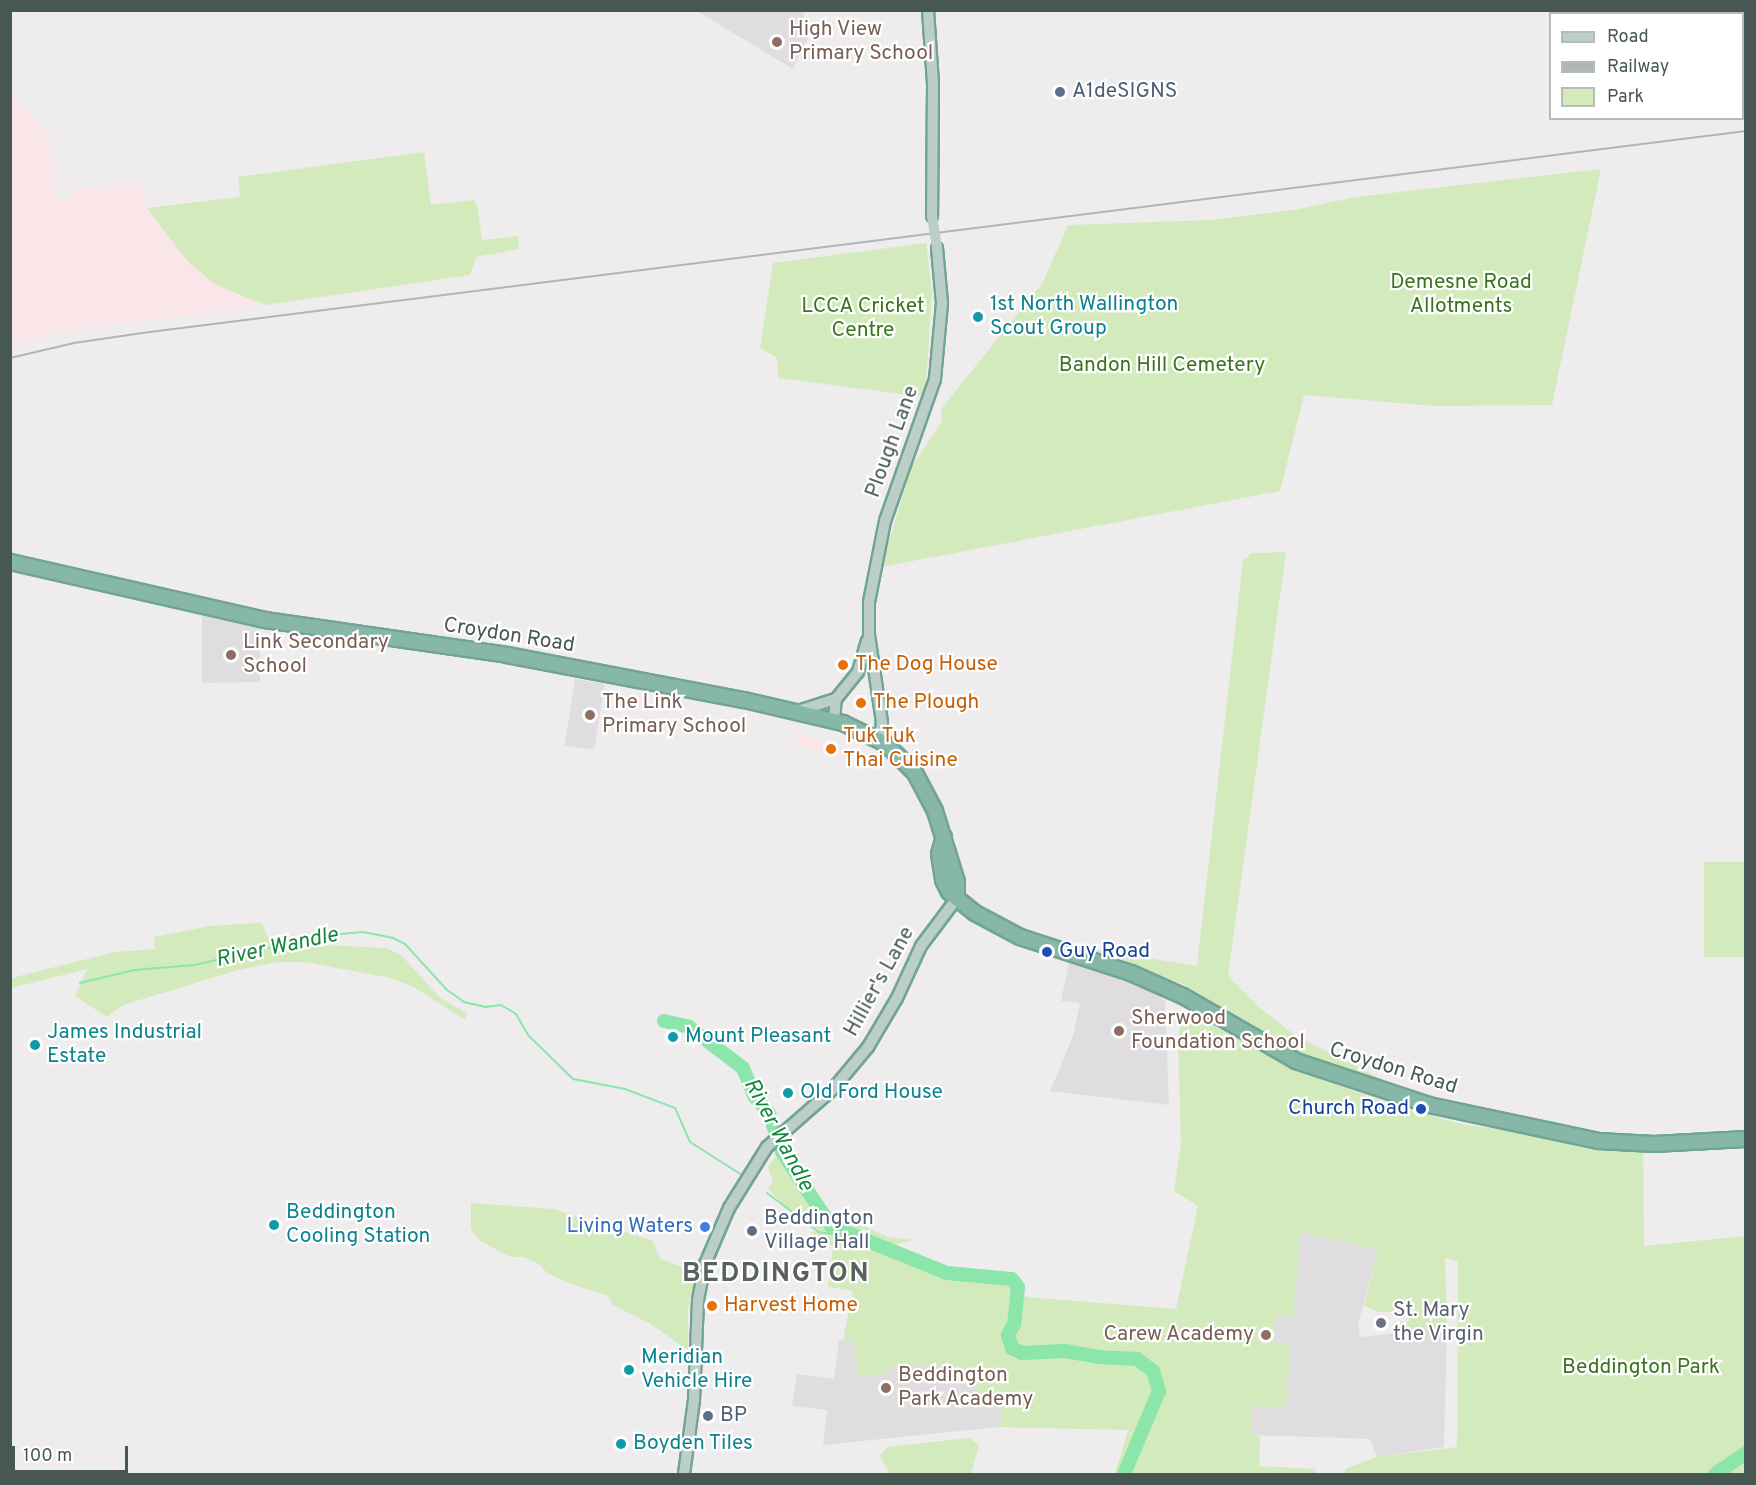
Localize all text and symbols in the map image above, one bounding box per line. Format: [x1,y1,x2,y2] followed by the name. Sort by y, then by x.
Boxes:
[1549,12,1744,120] legend
[789,17,933,67] place label: High View Primary School
[1607,26,1649,49] text: Road
[770,35,784,49] marker: High View Primary School
[1607,56,1669,79] text: Railway
[1072,79,1177,105] place label: A1deSIGNS
[1053,85,1067,99] marker: A1deSIGNS
[1607,86,1644,109] text: Park
[1390,270,1532,320] park label: Demesne Road Allotments
[990,292,1179,342] place label: 1st North Wallington Scout Group
[801,294,925,344] park label: LCCA Cricket Centre
[971,310,985,324] marker: 1st North Wallington Scout Group
[1059,353,1265,379] park label: Bandon Hill Cemetery
[861,383,925,501] street label: Plough Lane
[442,613,576,659] street label: Croydon Road
[243,630,389,680] place label: Link Secondary School
[224,648,238,662] marker: Link Secondary School
[855,652,998,678] place label: The Dog House
[836,658,850,672] marker: The Dog House
[602,690,746,740] place label: The Link Primary School
[873,690,979,716] place label: The Plough
[854,696,868,710] marker: The Plough
[583,708,597,722] marker: The Link Primary School
[843,724,958,774] place label: Tuk Tuk Thai Cuisine
[824,742,838,756] marker: Tuk Tuk Thai Cuisine
[213,922,341,974] water label: River Wandle
[839,923,921,1041] street label: Hillier's Lane
[1059,939,1150,965] place label: Guy Road
[1040,945,1054,959] marker: Guy Road
[1131,1006,1305,1056] place label: Sherwood Foundation School
[47,1020,202,1070] place label: James Industrial Estate
[685,1024,831,1050] place label: Mount Pleasant
[1112,1024,1126,1038] marker: Sherwood Foundation School
[666,1030,680,1044] marker: Mount Pleasant
[28,1038,42,1052] marker: James Industrial Estate
[1326,1038,1460,1100] street label: Croydon Road
[737,1074,819,1196] water label: River Wandle
[800,1080,943,1106] place label: Old Ford House
[781,1086,795,1100] marker: Old Ford House
[1288,1096,1409,1122] place label: Church Road
[1414,1102,1428,1116] marker: Church Road
[286,1200,430,1250] place label: Beddington Cooling Station
[764,1206,874,1256] place label: Beddington Village Hall
[566,1214,693,1240] place label: Living Waters
[267,1218,281,1232] marker: Beddington Cooling Station
[698,1220,712,1234] marker: Living Waters
[745,1224,759,1238] marker: Beddington Village Hall
[682,1259,870,1291] district label: BEDDINGTON
[724,1293,858,1319] place label: Harvest Home
[1393,1298,1485,1348] place label: St. Mary the Virgin
[705,1299,719,1313] marker: Harvest Home
[1374,1316,1388,1330] marker: St. Mary the Virgin
[1103,1322,1254,1348] place label: Carew Academy
[1259,1328,1273,1342] marker: Carew Academy
[641,1345,752,1395] place label: Meridian Vehicle Hire
[1562,1355,1720,1381] park label: Beddington Park
[622,1363,636,1377] marker: Meridian Vehicle Hire
[898,1363,1034,1413] place label: Beddington Park Academy
[879,1381,893,1395] marker: Beddington Park Academy
[720,1403,747,1429] place label: BP
[701,1409,715,1423] marker: BP
[633,1431,754,1457] place label: Boyden Tiles
[15,1434,130,1472] scale bar
[614,1437,628,1451] marker: Boyden Tiles
[23,1445,72,1468] text: 100 m

